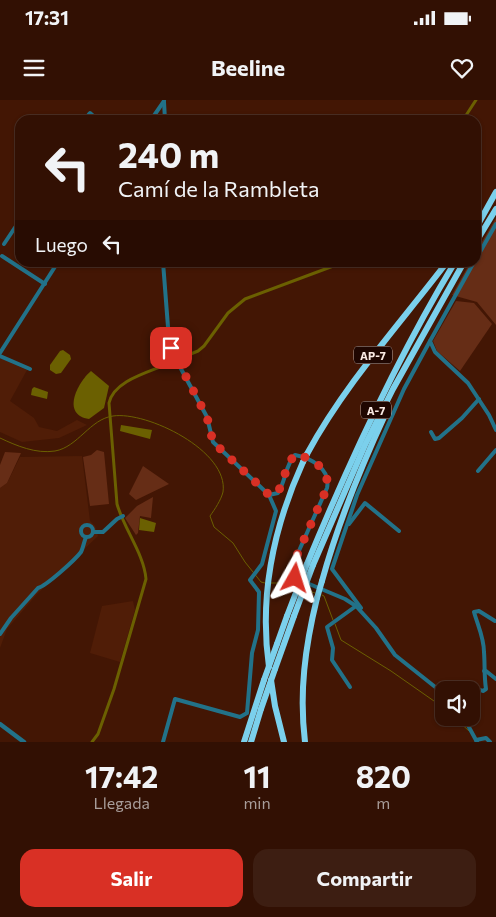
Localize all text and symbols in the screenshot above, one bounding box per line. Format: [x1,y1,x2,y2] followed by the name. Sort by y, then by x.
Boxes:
[25,6,69,29] text: 17:31
[20,54,48,82] icon: menu
[211,54,285,81] text: Beeline
[448,54,476,82] icon: heart
[118,132,219,175] text: 240 m
[35,135,100,200] icon: left
[118,175,319,202] text: Camí de la Rambleta
[98,230,126,258] icon: left
[35,233,88,256] text: Luego
[150,327,192,369] pin
[157,334,185,362] icon: arrive
[354,346,392,364] road number: AP-7
[361,402,391,418] road number: A-7
[268,551,320,603] position arrow
[435,681,480,726] map controls
[435,681,480,726] button: sound
[85,757,158,794] text: 17:42
[243,757,271,794] text: 11
[356,757,411,794] text: 820
[94,793,150,812] text: Llegada
[243,793,271,812] text: min
[376,793,390,812] text: m
[20,849,243,907] button: Salir
[253,849,476,907] button: Compartir

